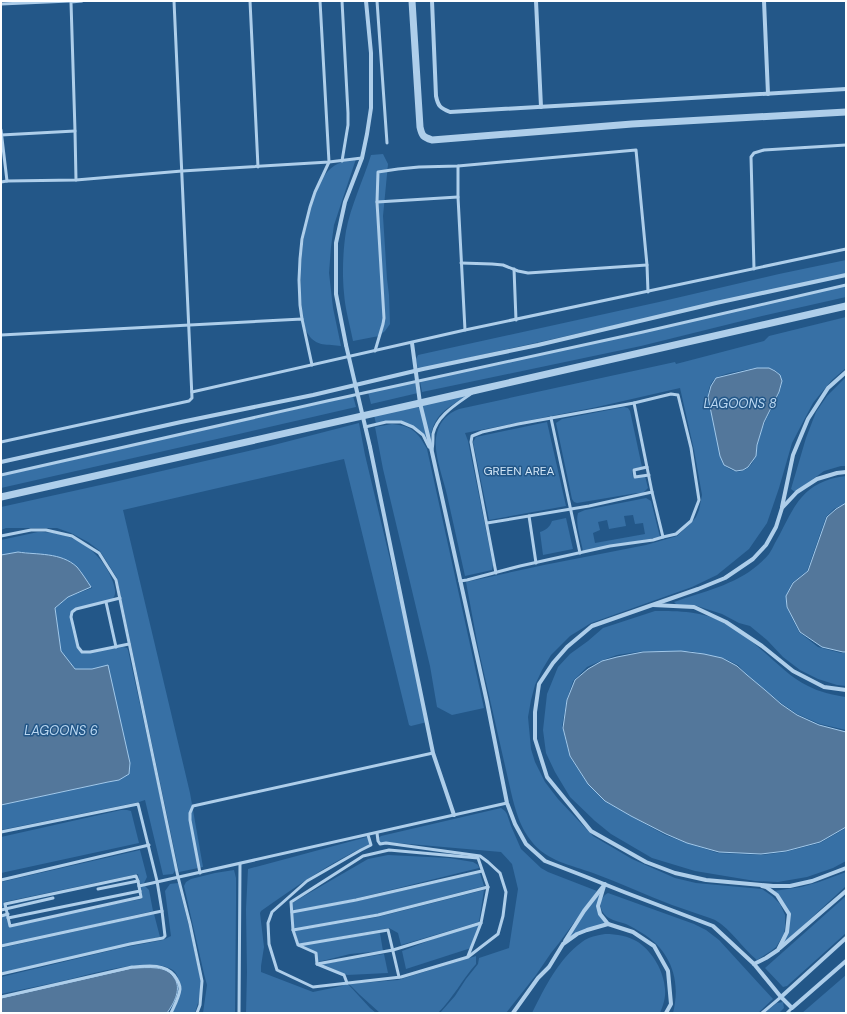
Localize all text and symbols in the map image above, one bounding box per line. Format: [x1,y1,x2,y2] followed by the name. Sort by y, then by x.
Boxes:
[703,395,777,412] water label: LAGOONS 8
[483,463,555,479] park label: GREEN AREA
[24,722,98,739] water label: LAGOONS 6

